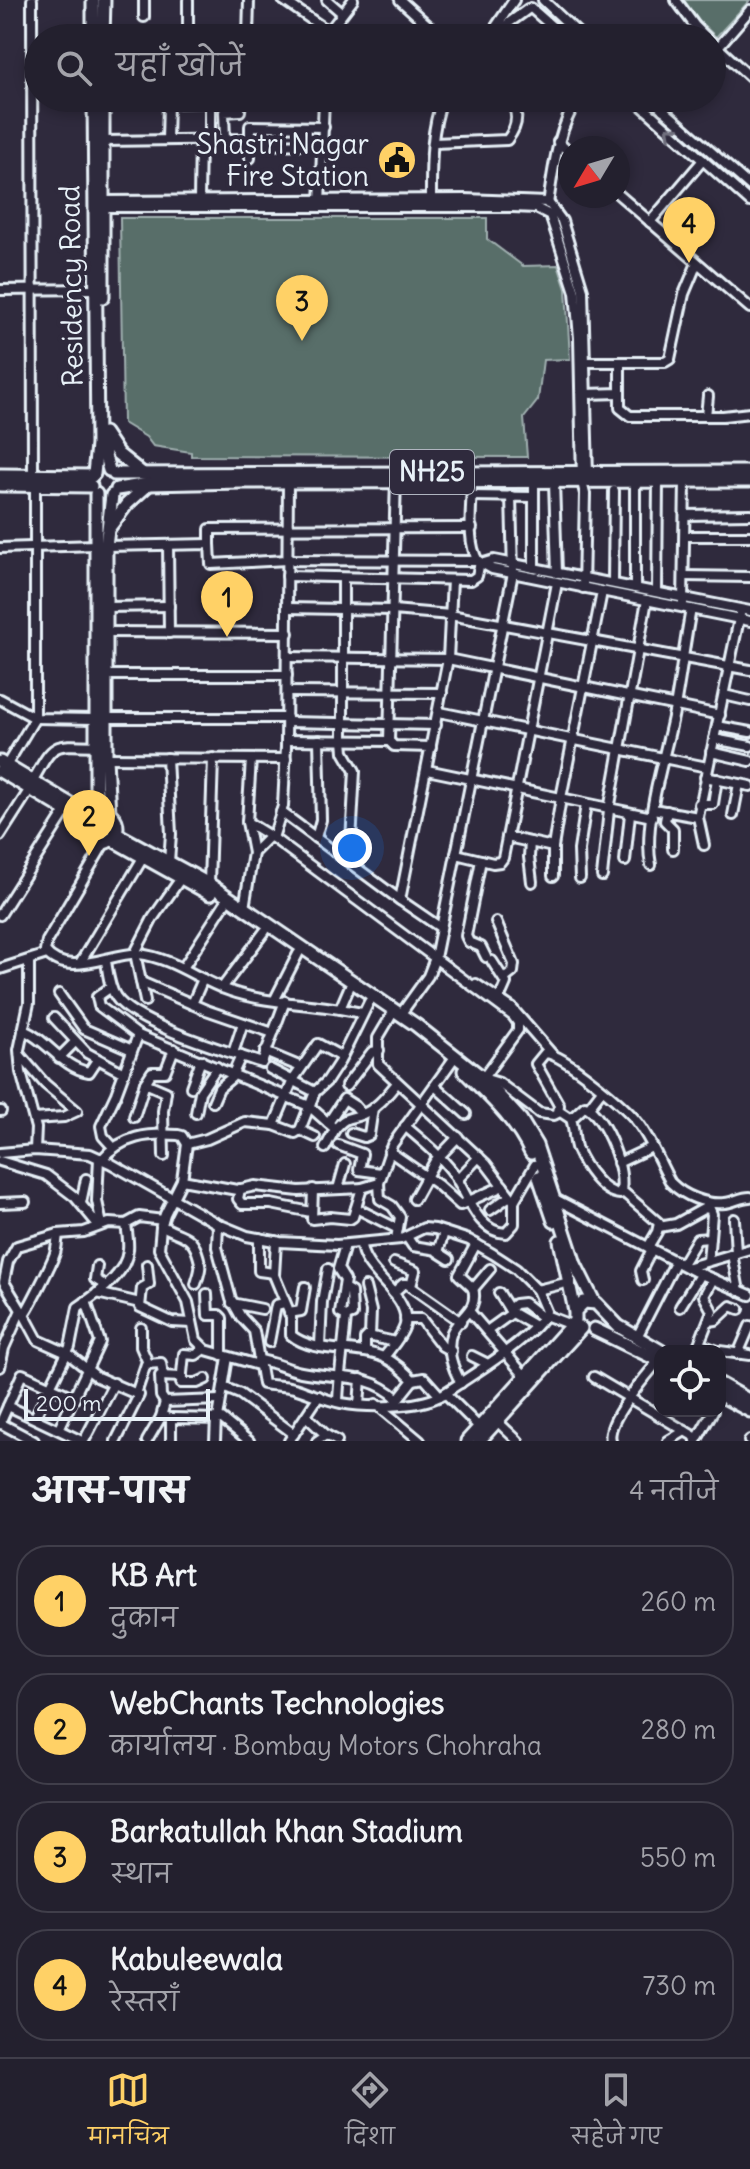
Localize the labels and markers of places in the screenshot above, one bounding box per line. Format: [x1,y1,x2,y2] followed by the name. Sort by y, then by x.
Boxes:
[197,126,369,194] place label: Shastri Nagar Fire Station
[376,139,418,181] public building icon: Shastri Nagar Fire Station
[663,197,715,263] pin: 4
[276,275,328,341] pin: 3
[201,571,253,637] pin: 1
[63,790,115,856] pin: 2

